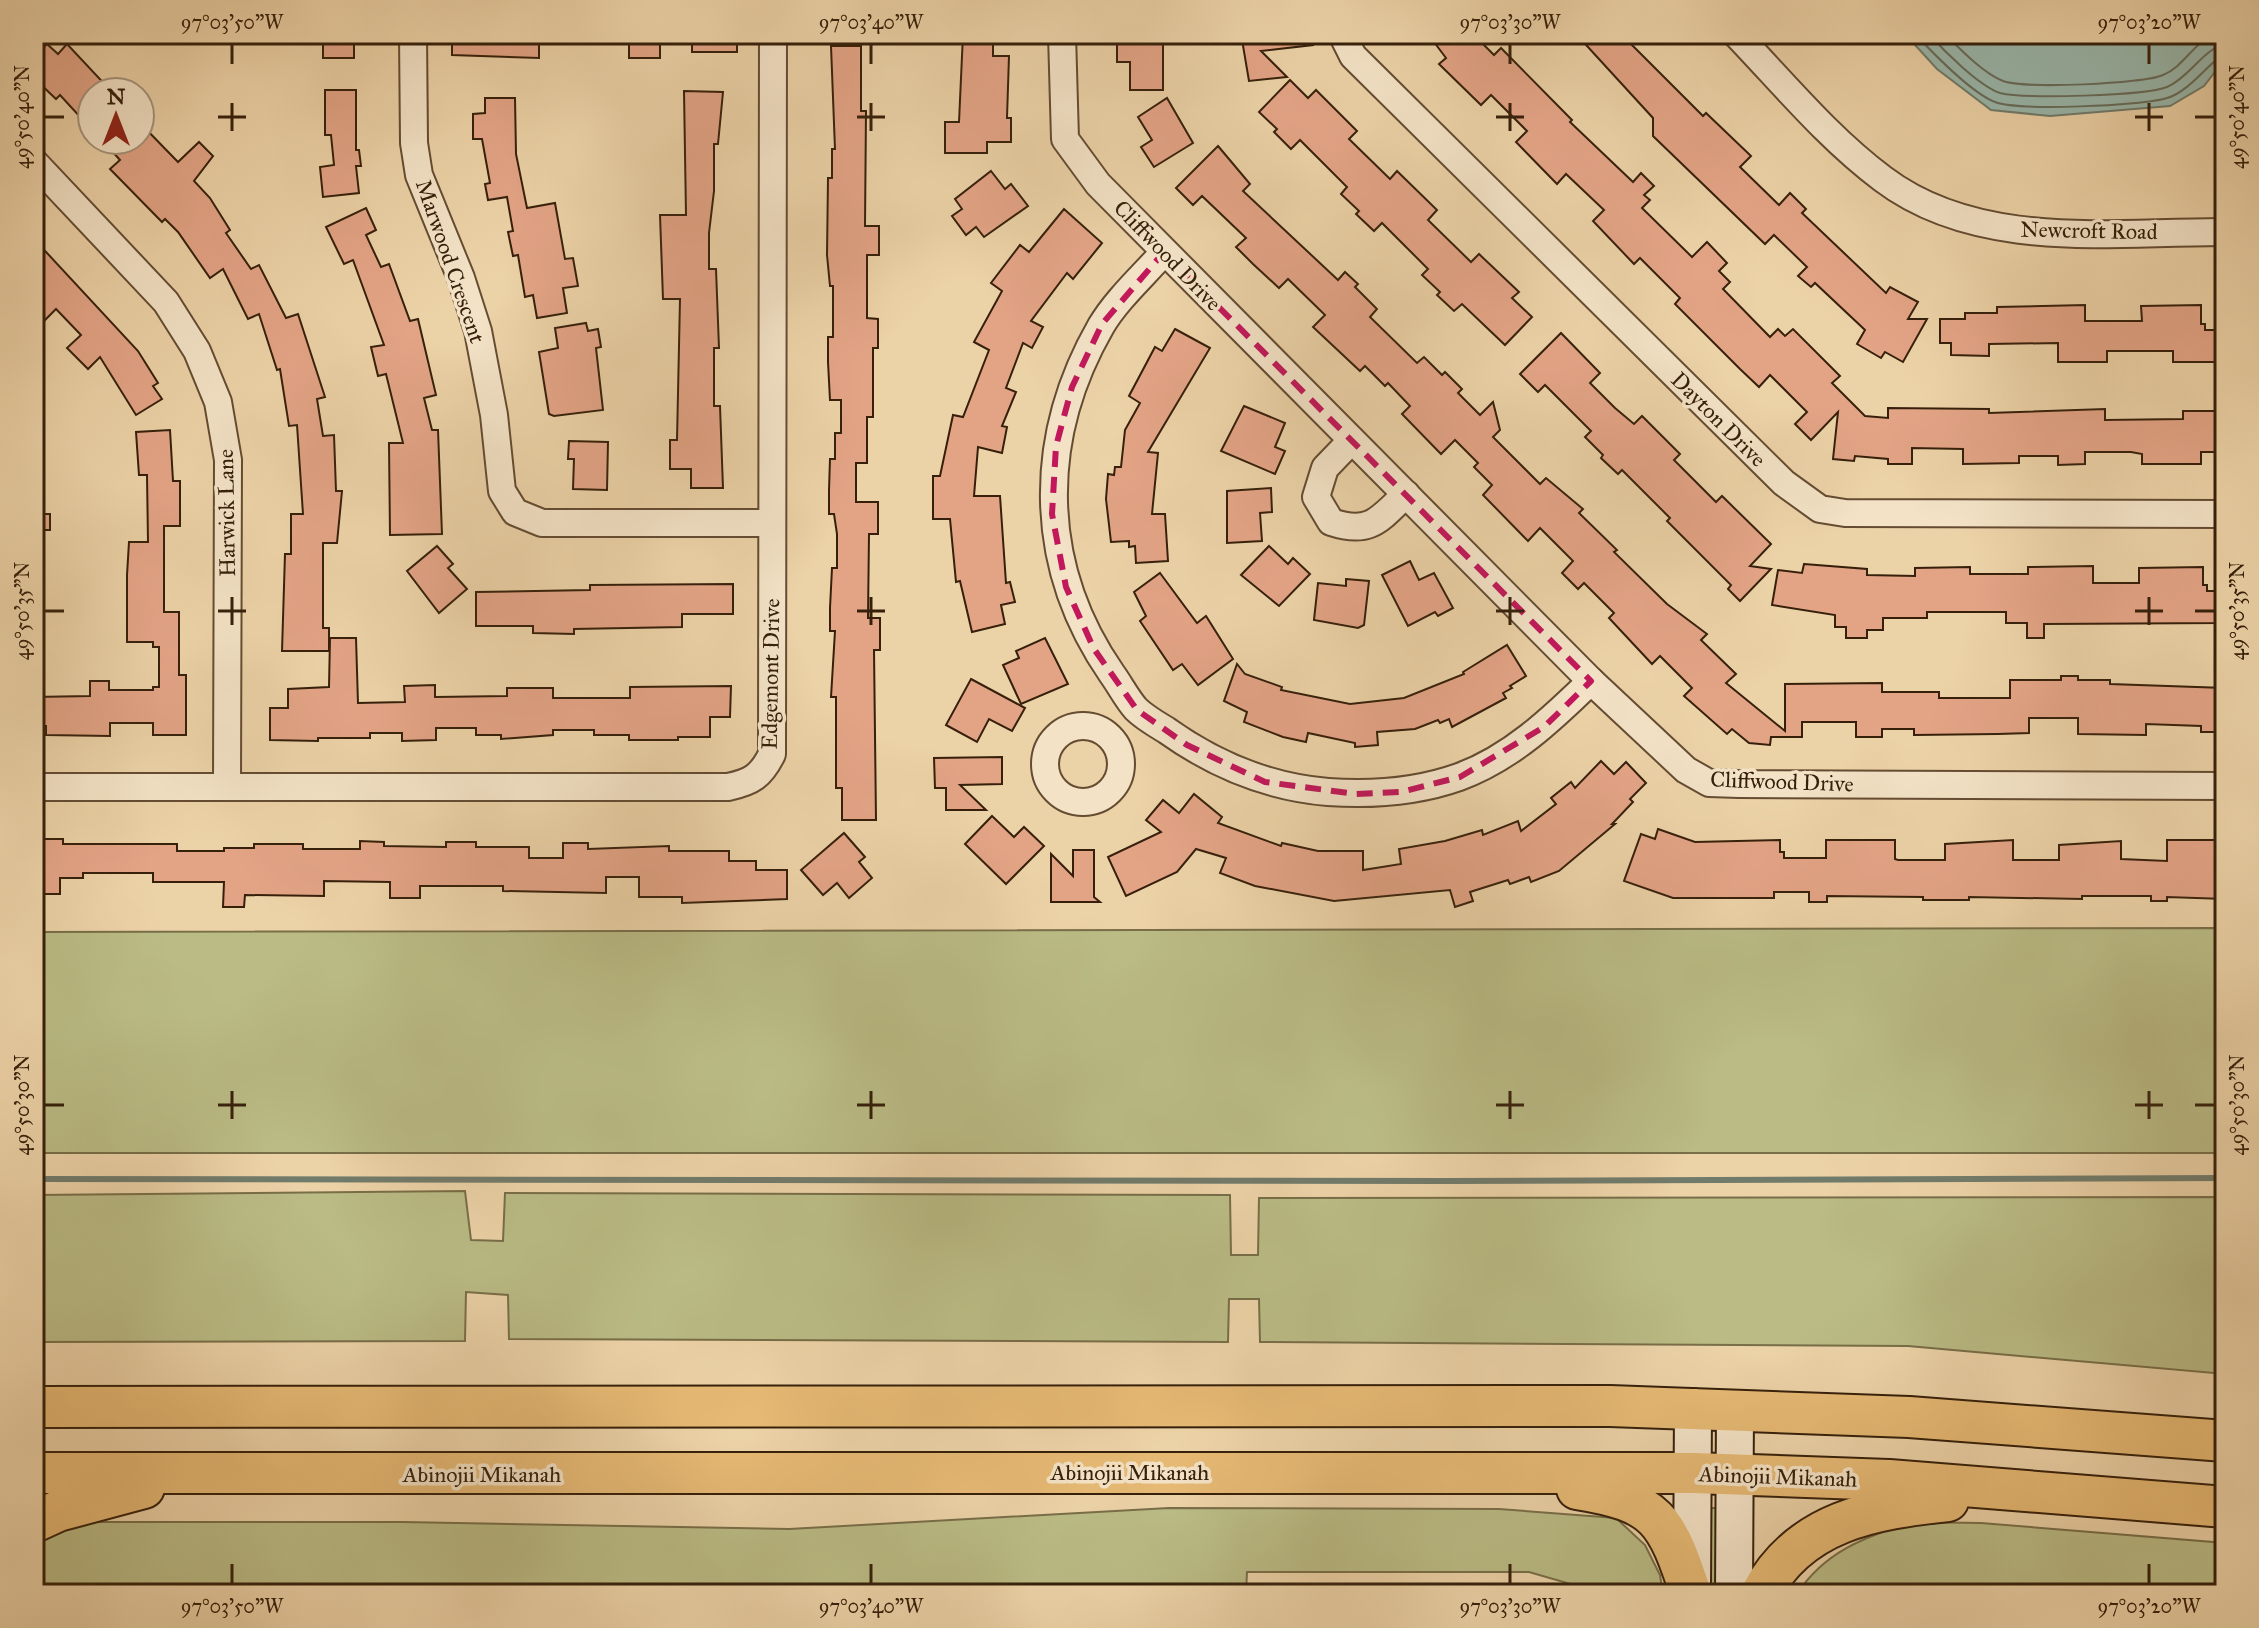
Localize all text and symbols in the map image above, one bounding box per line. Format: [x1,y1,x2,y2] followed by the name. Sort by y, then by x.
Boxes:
[181,10,284,34] text: 97°03'50"W
[819,10,924,34] text: 97°03'40"W
[1459,10,1562,34] text: 97°03'30"W
[2097,10,2202,34] text: 97°03'20"W
[10,65,34,169] text: 49°50'40"N
[2225,65,2249,169] text: 49°50'40"N
[76,76,156,156] north arrow
[107,83,126,110] text: N
[410,176,491,347] street label: Marwood Crescent
[1108,194,1227,316] street label: Cliffwood Drive
[2020,216,2158,245] street label: Newcroft Road
[1666,366,1772,472] street label: Dayton Drive
[212,449,241,577] street label: Harwick Lane
[10,562,34,660] text: 49°50'35"N
[2225,562,2249,660] text: 49°50'35"N
[756,598,785,750] street label: Edgemont Drive
[1710,766,1854,797] street label: Cliffwood Drive
[10,1054,34,1155] text: 49°50'30"N
[2225,1054,2249,1155] text: 49°50'30"N
[1050,1459,1209,1486] street label: Abinojii Mikanah
[1697,1460,1858,1493] street label: Abinojii Mikanah
[402,1461,561,1488] street label: Abinojii Mikanah
[181,1594,284,1618] text: 97°03'50"W
[819,1594,924,1618] text: 97°03'40"W
[1459,1594,1562,1618] text: 97°03'30"W
[2097,1594,2202,1618] text: 97°03'20"W

